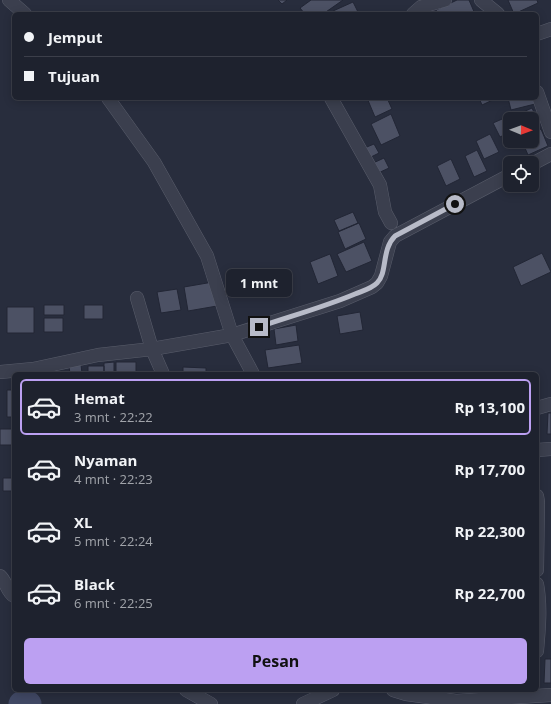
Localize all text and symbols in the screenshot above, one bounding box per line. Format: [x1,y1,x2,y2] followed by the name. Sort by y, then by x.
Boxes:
[48,27,102,47] text: Jemput
[48,66,100,86] text: Tujuan
[503,112,539,148] north arrow
[503,112,539,192] map controls
[503,156,539,192] button: locate
[446,195,464,213] route start
[226,269,292,297] callout: 1 mnt
[240,274,278,292] text: 1 mnt
[250,318,268,336] route end
[74,388,125,408] text: Hemat
[26,389,62,425] icon: car
[455,397,525,417] text: Rp 13,100
[74,408,153,426] text: 3 mnt · 22:22
[74,450,137,470] text: Nyaman
[26,451,62,487] icon: car
[455,459,525,479] text: Rp 17,700
[74,470,153,488] text: 4 mnt · 22:23
[74,512,92,532] text: XL
[26,513,62,549] icon: car
[455,521,525,541] text: Rp 22,300
[74,532,153,550] text: 5 mnt · 22:24
[74,574,115,594] text: Black
[26,575,62,611] icon: car
[455,583,525,603] text: Rp 22,700
[74,594,153,612] text: 6 mnt · 22:25
[24,638,527,684] button: Pesan

